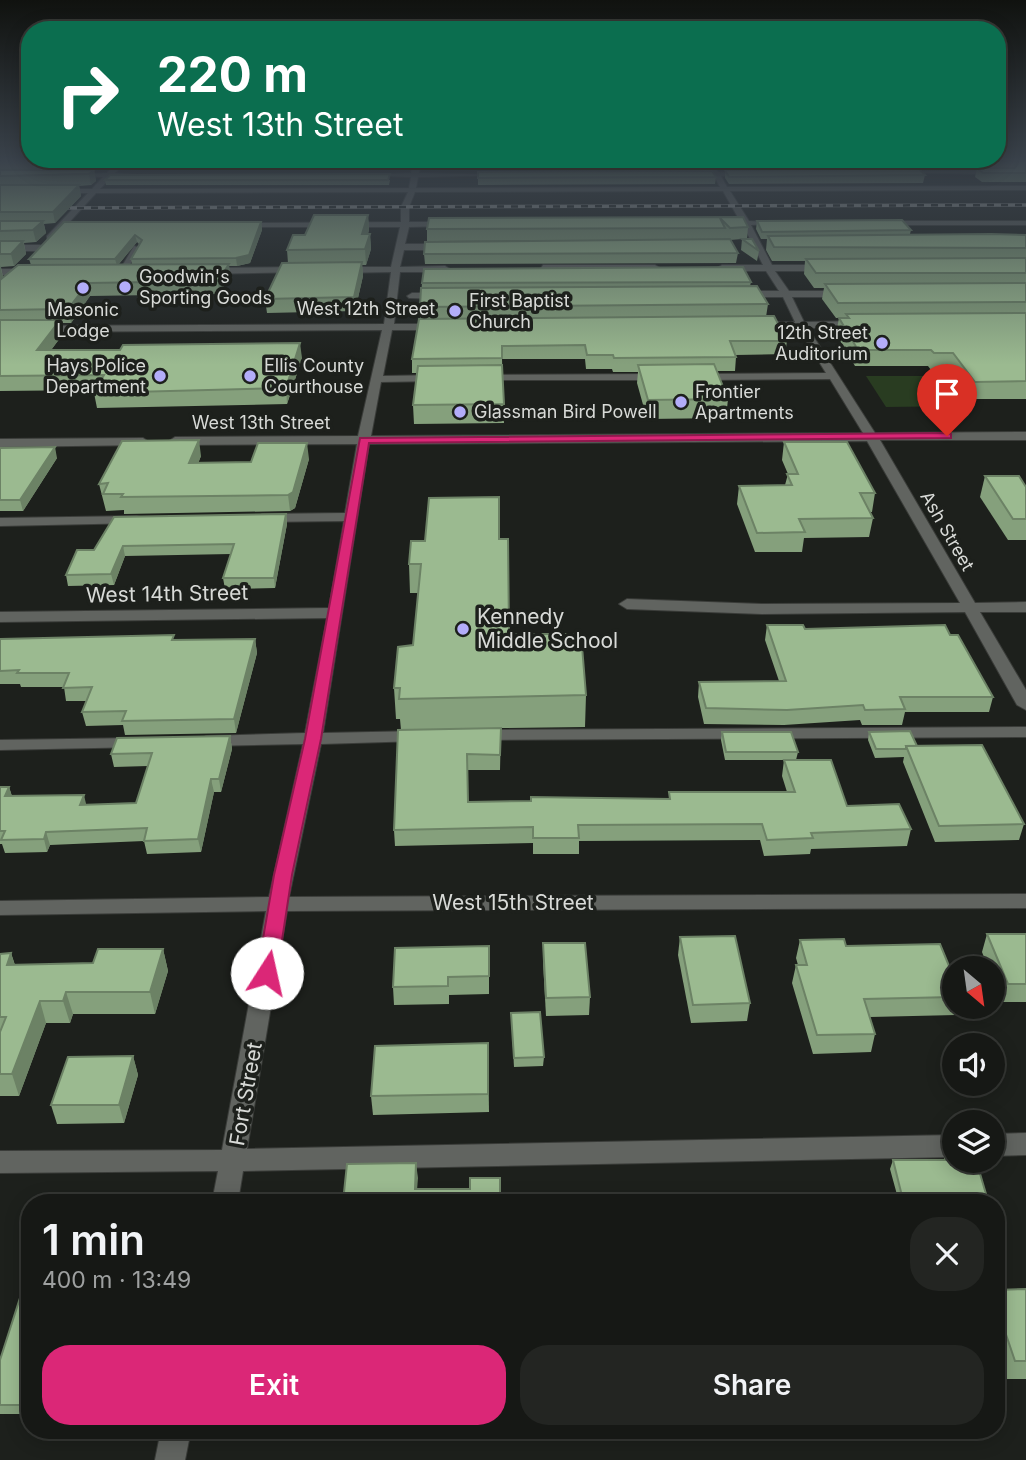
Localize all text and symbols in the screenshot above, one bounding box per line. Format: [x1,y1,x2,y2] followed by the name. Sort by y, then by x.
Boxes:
[157,45,308,104] text: 220 m
[42,49,133,140] icon: right
[157,105,403,144] text: West 13th Street
[139,266,272,308] place label: Goodwin's Sporting Goods
[117,279,133,295] marker: Goodwin's Sporting Goods
[75,280,91,296] marker: Masonic Lodge
[469,290,570,332] place label: First Baptist Church
[297,298,435,319] street label: West 12th Street
[47,299,119,341] place label: Masonic Lodge
[447,303,463,319] marker: First Baptist Church
[775,322,868,364] place label: 12th Street Auditorium
[874,335,890,351] marker: 12th Street Auditorium
[45,355,146,397] place label: Hays Police Department
[264,355,364,397] place label: Ellis County Courthouse
[917,364,977,436] pin
[152,368,168,384] marker: Hays Police Department
[242,368,258,384] marker: Ellis County Courthouse
[928,375,966,413] icon: arrive
[695,381,794,423] place label: Frontier Apartments
[673,394,689,410] marker: Frontier Apartments
[474,401,657,422] place label: Glassman Bird Powell
[452,404,468,420] marker: Glassman Bird Powell
[192,412,330,433] street label: West 13th Street
[916,487,979,574] street label: Ash Street
[86,580,248,607] street label: West 14th Street
[477,604,618,653] place label: Kennedy Middle School
[455,621,471,637] marker: Kennedy Middle School
[432,890,594,915] street label: West 15th Street
[230,936,304,1010] position arrow
[942,956,1004,1018] north arrow
[942,956,1005,1173] map controls
[942,1033,1005,1096] button: sound
[224,1040,267,1148] street label: Fort Street
[942,1110,1005,1173] button: layers
[42,1214,145,1265] text: 1 min
[910,1217,984,1291] button: close
[42,1266,191,1294] text: 400 m · 13:49
[42,1345,506,1425] button: Exit
[520,1345,984,1425] button: Share

